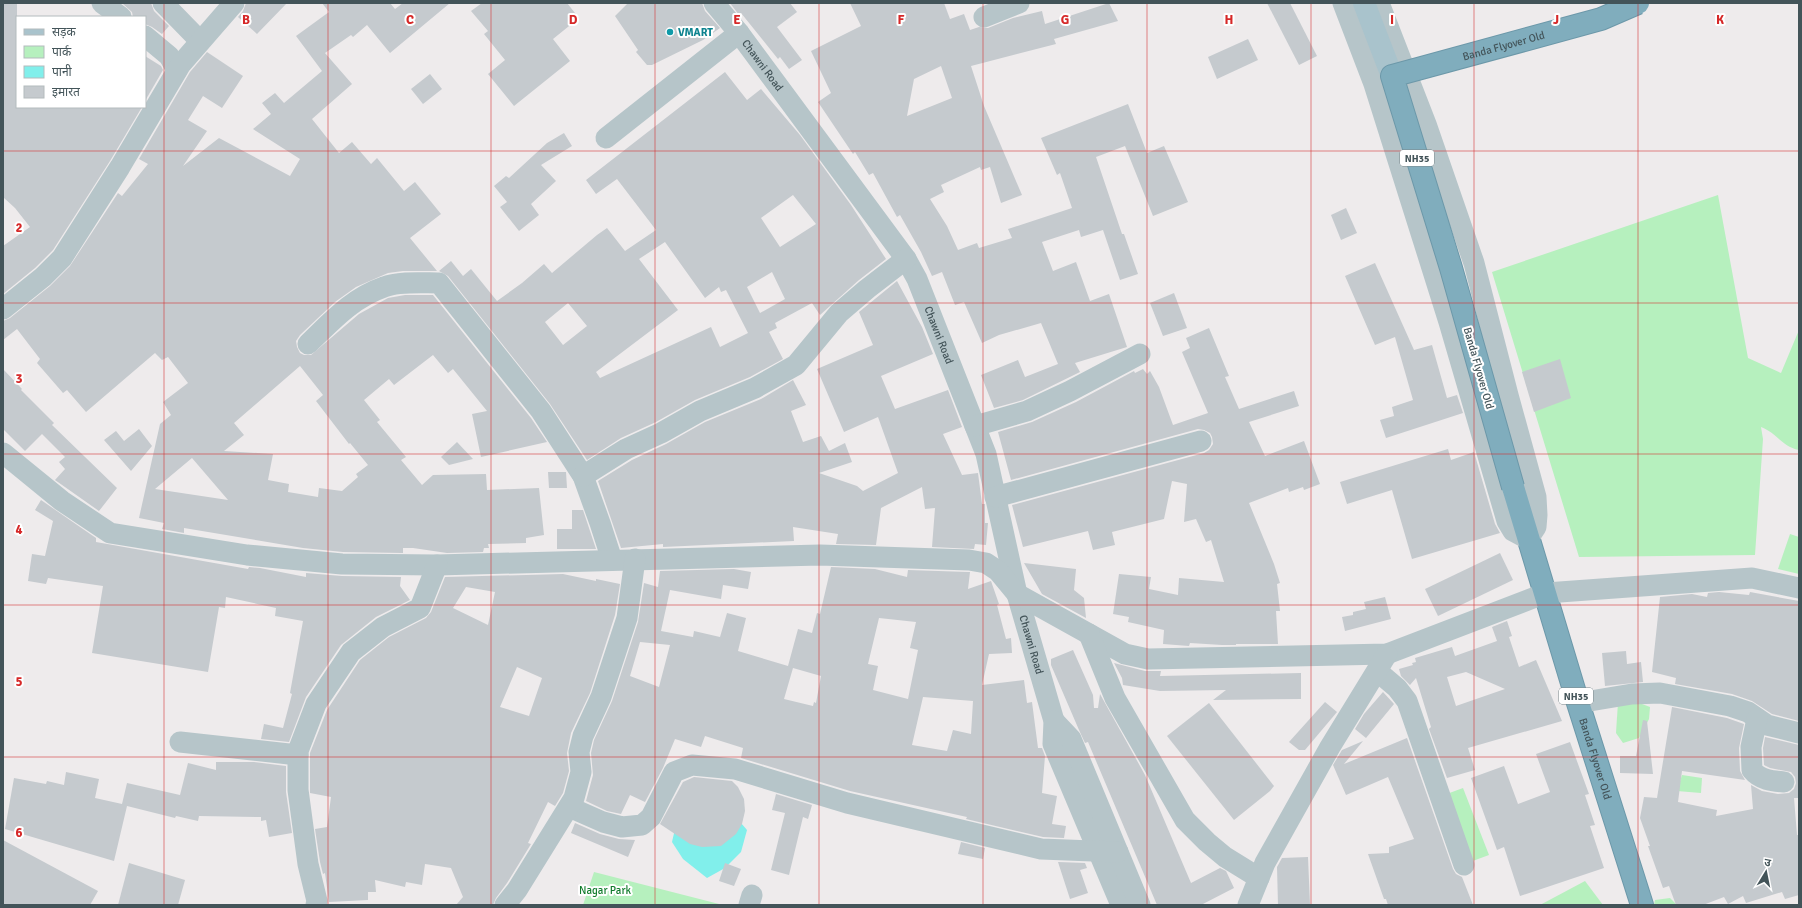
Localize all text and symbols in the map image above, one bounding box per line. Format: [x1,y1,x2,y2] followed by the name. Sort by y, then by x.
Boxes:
[242,12,250,28] text: B
[406,12,414,28] text: C
[569,12,578,28] text: D
[733,12,741,28] text: E
[898,12,905,28] text: F
[1061,12,1069,28] text: G
[1225,12,1233,28] text: H
[1390,12,1394,28] text: I
[1553,12,1559,28] text: J
[1716,12,1724,28] text: K
[16,16,146,108] legend
[52,25,77,40] text: सड़क
[678,26,713,39] place label: VMART
[665,27,675,37] marker: VMART
[1461,29,1546,64] street label: Banda Flyover Old
[739,37,786,94] street label: Chawni Road
[52,45,72,60] text: पार्क
[52,64,73,80] text: पानी
[52,85,81,100] text: इमारत
[1400,150,1434,166] road number: NH35
[15,220,23,236] text: 2
[921,304,956,366] street label: Chawni Road
[1461,326,1496,411] street label: Banda Flyover Old
[15,371,23,387] text: 3
[15,522,23,538] text: 4
[1016,614,1046,676] street label: Chawni Road
[15,674,23,690] text: 5
[1559,688,1593,704] road number: NH35
[1576,717,1614,801] street label: Banda Flyover Old
[15,825,23,841] text: 6
[1746,852,1786,892] north arrow
[1763,856,1773,870] text: उ
[579,884,631,897] park label: Nagar Park

